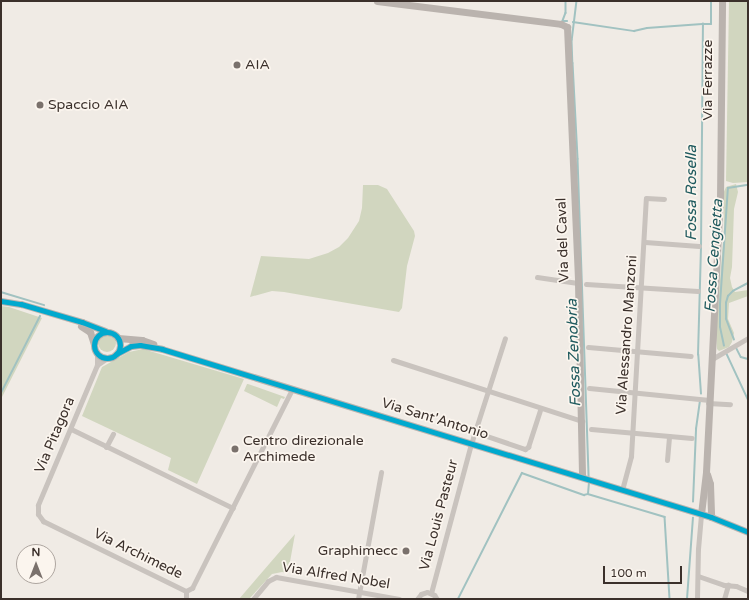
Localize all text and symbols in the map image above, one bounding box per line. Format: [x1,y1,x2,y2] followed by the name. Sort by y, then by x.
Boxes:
[700,40,716,120] street label: Via Ferrazze
[245,57,270,73] place label: AIA
[232,60,242,70] marker: AIA
[48,97,129,113] place label: Spaccio AIA
[35,100,45,110] marker: Spaccio AIA
[683,145,701,241] water label: Fossa Rosella
[553,197,573,283] street label: Via del Caval
[701,199,727,313] water label: Fossa Cengietta
[613,255,641,415] street label: Via Alessandro Manzoni
[563,299,585,407] water label: Fossa Zenobria
[31,394,79,476] street label: Via Pitagora
[380,395,490,443] street label: Via Sant'Antonio
[243,433,364,466] place label: Centro direzionale Archimede
[230,444,240,454] marker: Centro direzionale Archimede
[416,458,462,572] street label: Via Louis Pasteur
[91,525,185,583] street label: Via Archimede
[318,543,398,559] place label: Graphimecc
[16,544,56,584] north arrow
[32,546,40,559] text: N
[401,546,411,556] marker: Graphimecc
[605,558,684,584] scale bar
[281,559,391,593] street label: Via Alfred Nobel
[610,566,647,580] text: 100 m

